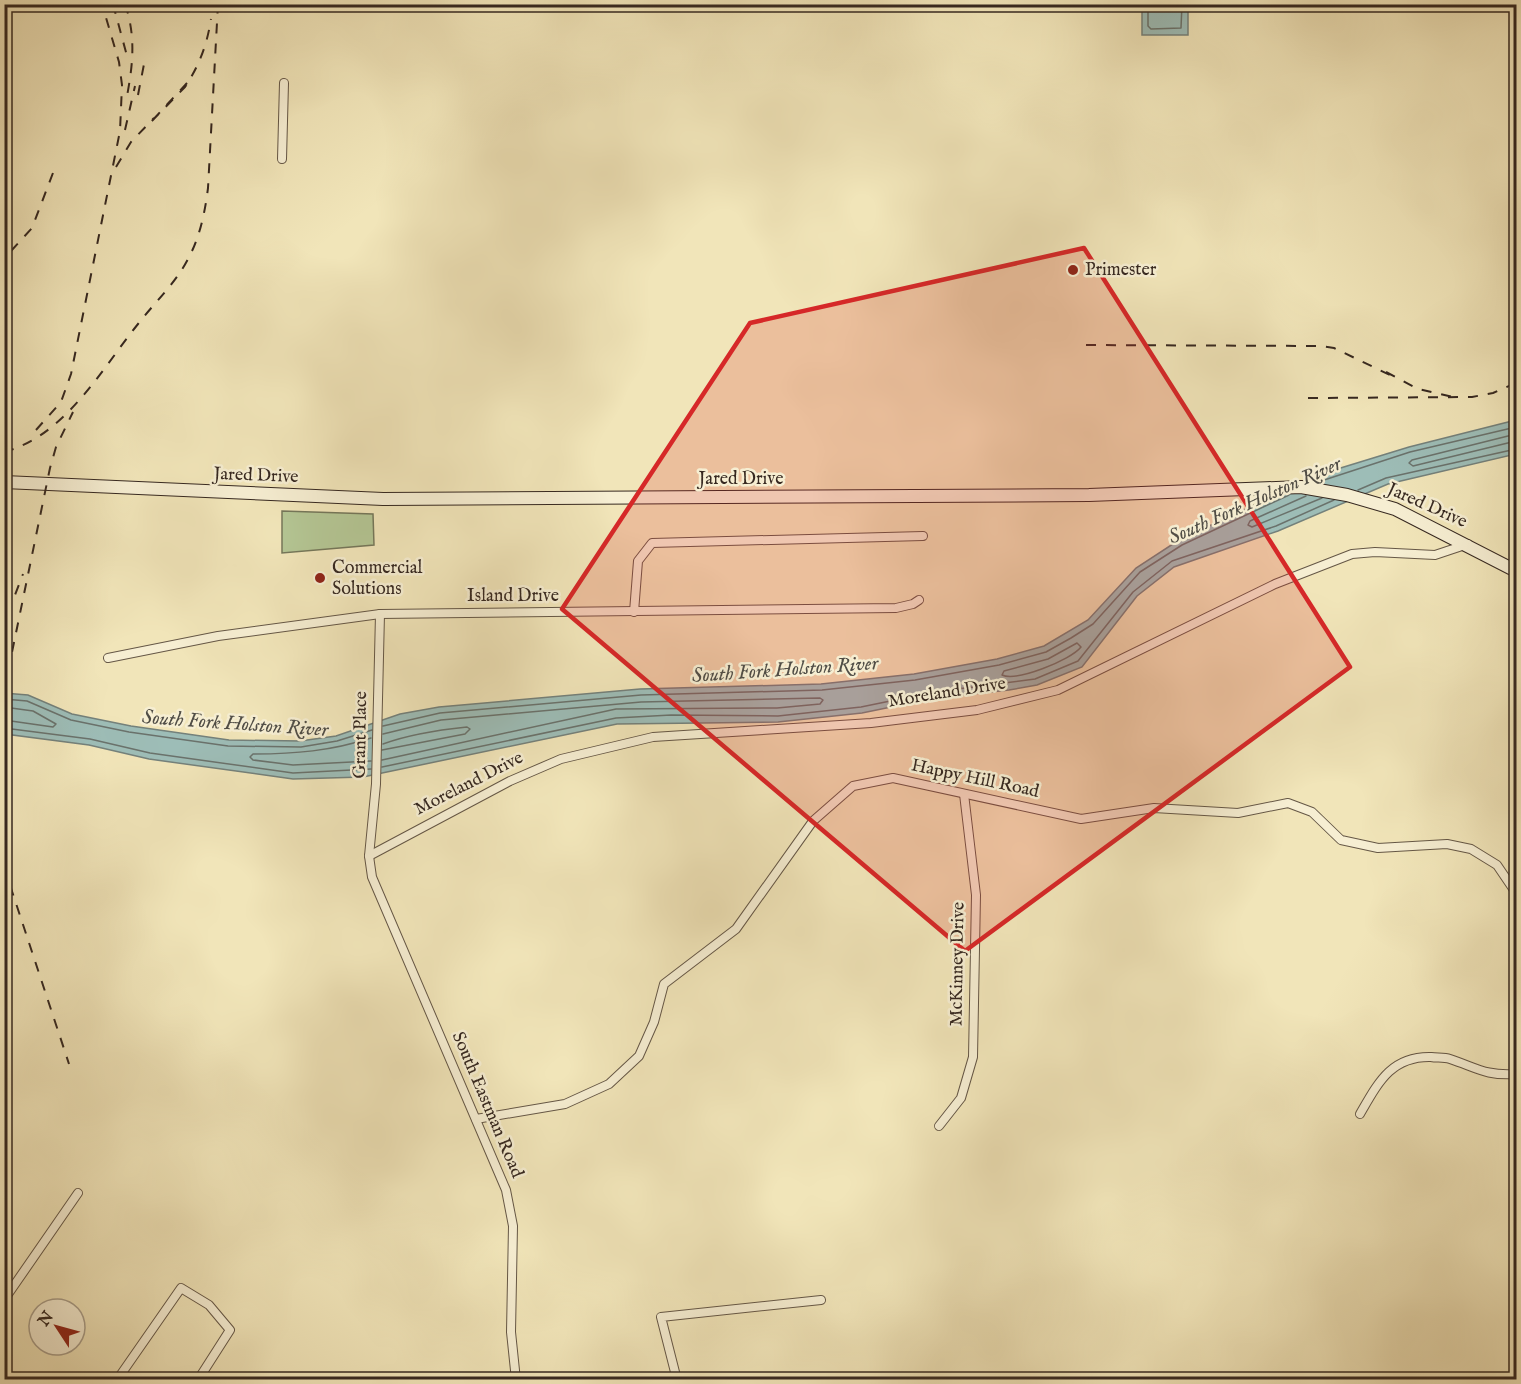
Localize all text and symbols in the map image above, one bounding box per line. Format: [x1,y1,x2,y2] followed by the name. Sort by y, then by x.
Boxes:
[1085,259,1157,282] place label: Primester
[1066,263,1080,277] marker: Primester
[1165,451,1346,550] water label: South Fork Holston River
[211,463,299,489] street label: Jared Drive
[697,468,783,491] street label: Jared Drive
[1382,477,1470,534] street label: Jared Drive
[332,557,423,601] place label: Commercial Solutions
[313,571,327,585] marker: Commercial Solutions
[467,585,559,608] street label: Island Drive
[691,651,880,689] water label: South Fork Holston River
[886,672,1008,714] street label: Moreland Drive
[349,691,373,779] street label: Grant Place
[141,705,330,743] water label: South Fork Holston River
[411,747,527,821] street label: Moreland Drive
[909,754,1041,804] street label: Happy Hill Road
[945,902,971,1026] street label: McKinney Drive
[446,1028,528,1182] street label: South Eastman Road
[27,1297,87,1357] north arrow
[34,1308,59,1332] text: N

